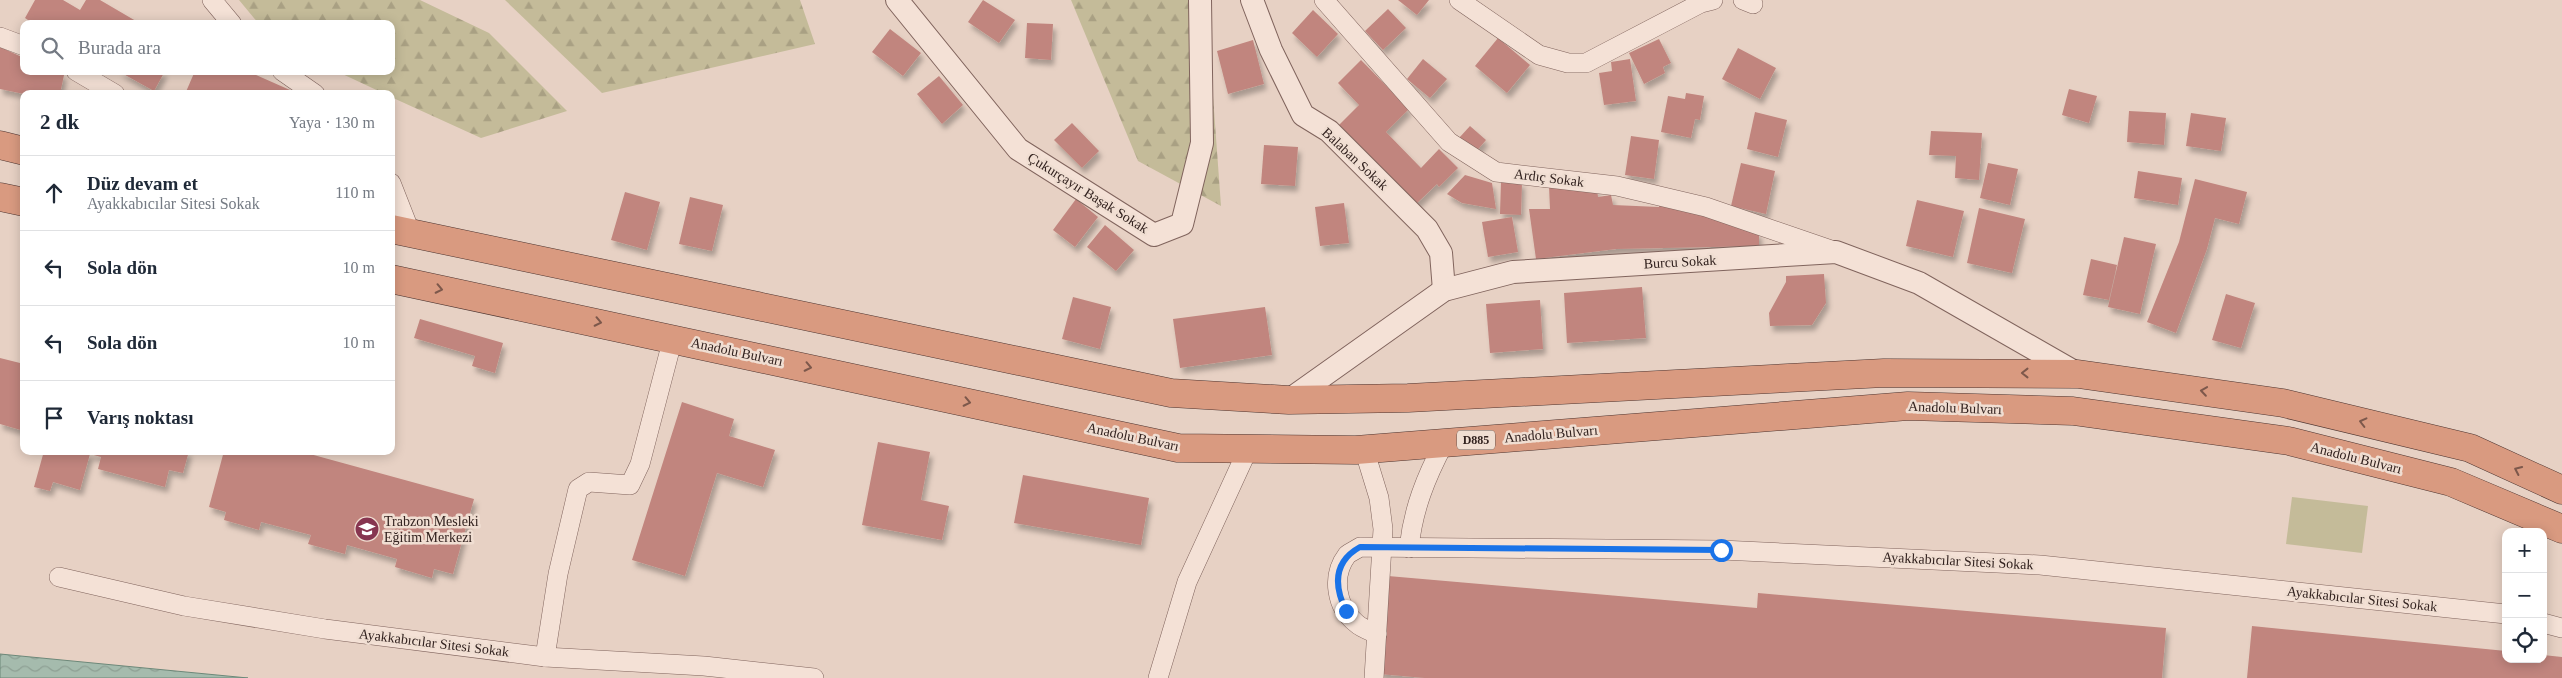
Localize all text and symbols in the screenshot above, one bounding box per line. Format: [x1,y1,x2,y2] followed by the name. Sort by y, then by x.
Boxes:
[20,20,395,75] search box
[38,34,66,62] icon: search
[78,37,161,58] text: Burada ara
[40,110,79,134] text: 2 dk
[289,114,375,131] text: Yaya · 130 m
[1319,125,1391,193] street label: Balaban Sokak
[1025,150,1151,236] street label: Çukurçayır Başak Sokak
[1513,166,1585,190] street label: Ardıç Sokak
[87,173,198,194] text: Düz devam et
[40,179,68,207] icon: ahead
[335,184,375,201] text: 110 m
[87,195,260,212] text: Ayakkabıcılar Sitesi Sokak
[1643,253,1717,271] street label: Burcu Sokak
[40,254,68,282] icon: left
[87,257,157,278] text: Sola dön
[343,259,375,276] text: 10 m
[435,283,443,293] one-way arrow
[594,316,602,327] one-way arrow
[40,329,68,357] icon: left
[87,332,157,353] text: Sola dön
[343,334,375,351] text: 10 m
[690,335,784,369] street label: Anadolu Bulvarı
[804,361,813,372] one-way arrow
[2021,368,2028,378] one-way arrow
[2199,387,2208,397] one-way arrow
[963,396,971,407] one-way arrow
[1908,399,2002,417] street label: Anadolu Bulvarı
[40,404,68,432] icon: arrive
[87,407,193,428] text: Varış noktası
[2359,417,2368,428] one-way arrow
[1086,420,1180,454] street label: Anadolu Bulvarı
[1504,422,1598,446] street label: Anadolu Bulvarı
[1457,430,1495,450] road number: D885
[2309,439,2403,477] street label: Anadolu Bulvarı
[2514,465,2523,476] one-way arrow
[384,514,479,545] place label: Trabzon Mesleki Eğitim Merkezi
[354,516,380,542] school or university icon: Trabzon Mesleki Eğitim Merkezi
[2502,528,2547,663] map controls
[2502,528,2547,573] button: +
[1710,539,1733,562] route start
[1882,550,2034,572] street label: Ayakkabıcılar Sitesi Sokak
[2502,573,2547,618] button: −
[2286,584,2438,614] street label: Ayakkabıcılar Sitesi Sokak
[1335,600,1358,623] route end
[2502,618,2547,663] button: locate
[358,626,510,660] street label: Ayakkabıcılar Sitesi Sokak

